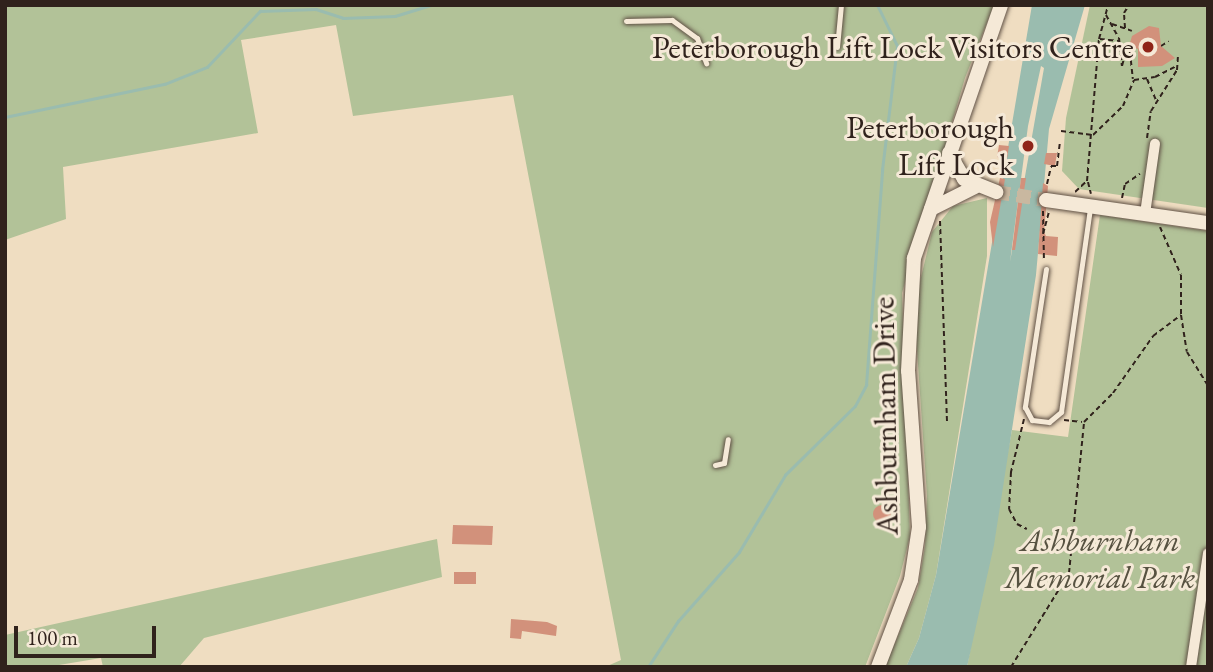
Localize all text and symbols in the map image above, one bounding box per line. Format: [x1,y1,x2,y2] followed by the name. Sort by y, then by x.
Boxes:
[652,28,1134,66] place label: Peterborough Lift Lock Visitors Centre
[1140,39,1156,55] marker: Peterborough Lift Lock Visitors Centre
[846,109,1014,184] place label: Peterborough Lift Lock
[1020,138,1036,154] marker: Peterborough Lift Lock
[864,296,906,536] street label: Ashburnham Drive
[1005,522,1195,597] park label: Ashburnham Memorial Park
[18,612,159,656] scale bar
[27,624,78,651] text: 100 m

